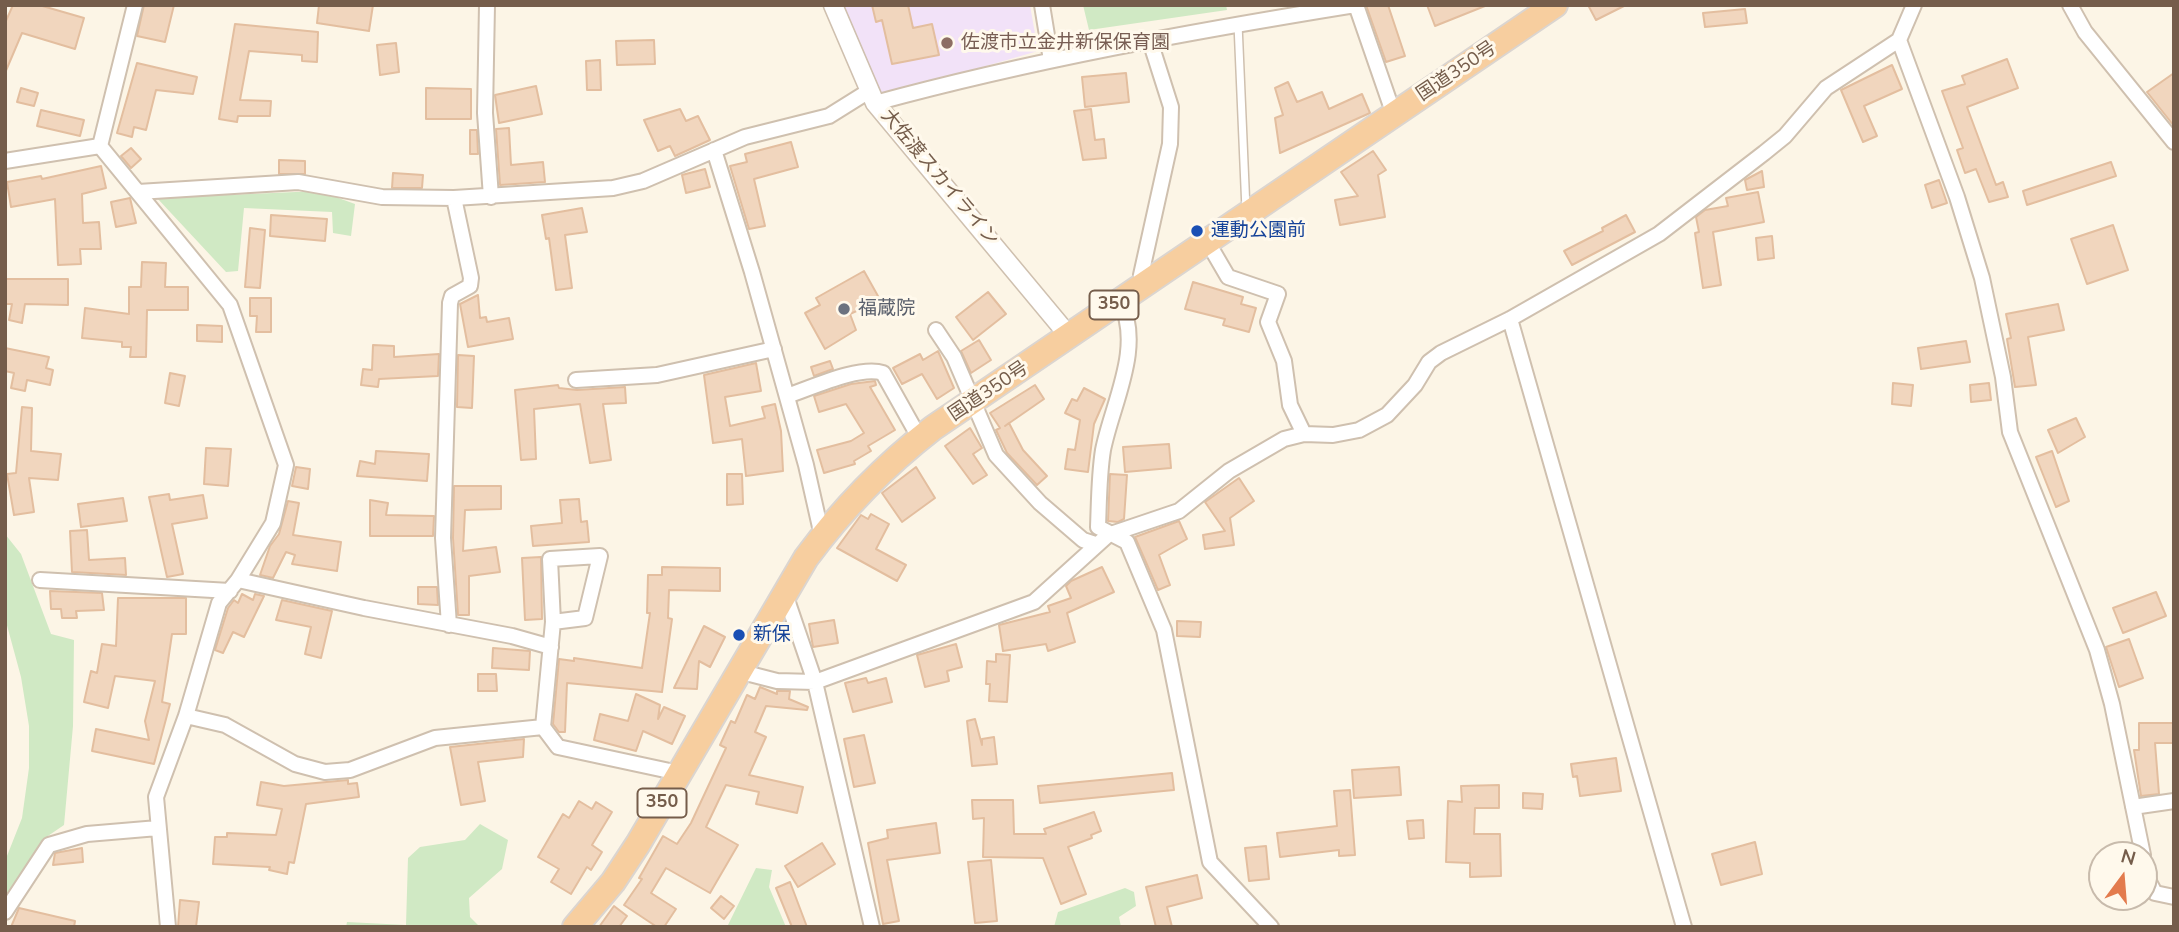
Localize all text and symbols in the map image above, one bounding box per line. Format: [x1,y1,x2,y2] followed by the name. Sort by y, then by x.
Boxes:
[961,32,1170,54] place label: 佐渡市立金井新保保育園
[939,35,955,51] marker: 佐渡市立金井新保保育園
[1413,37,1501,107] street label: 国道350号
[875,105,1003,251] street label: 大佐渡スカイライン
[1211,220,1306,242] place label: 運動公園前
[1189,223,1205,239] marker: 運動公園前
[1090,290,1138,320] road number: 350
[858,298,915,320] place label: 福蔵院
[836,301,852,317] marker: 福蔵院
[945,357,1033,427] street label: 国道350号
[753,624,791,646] place label: 新保
[731,627,747,643] marker: 新保
[638,788,686,818] road number: 350
[2088,841,2158,911] north arrow
[2118,843,2139,872] text: N

